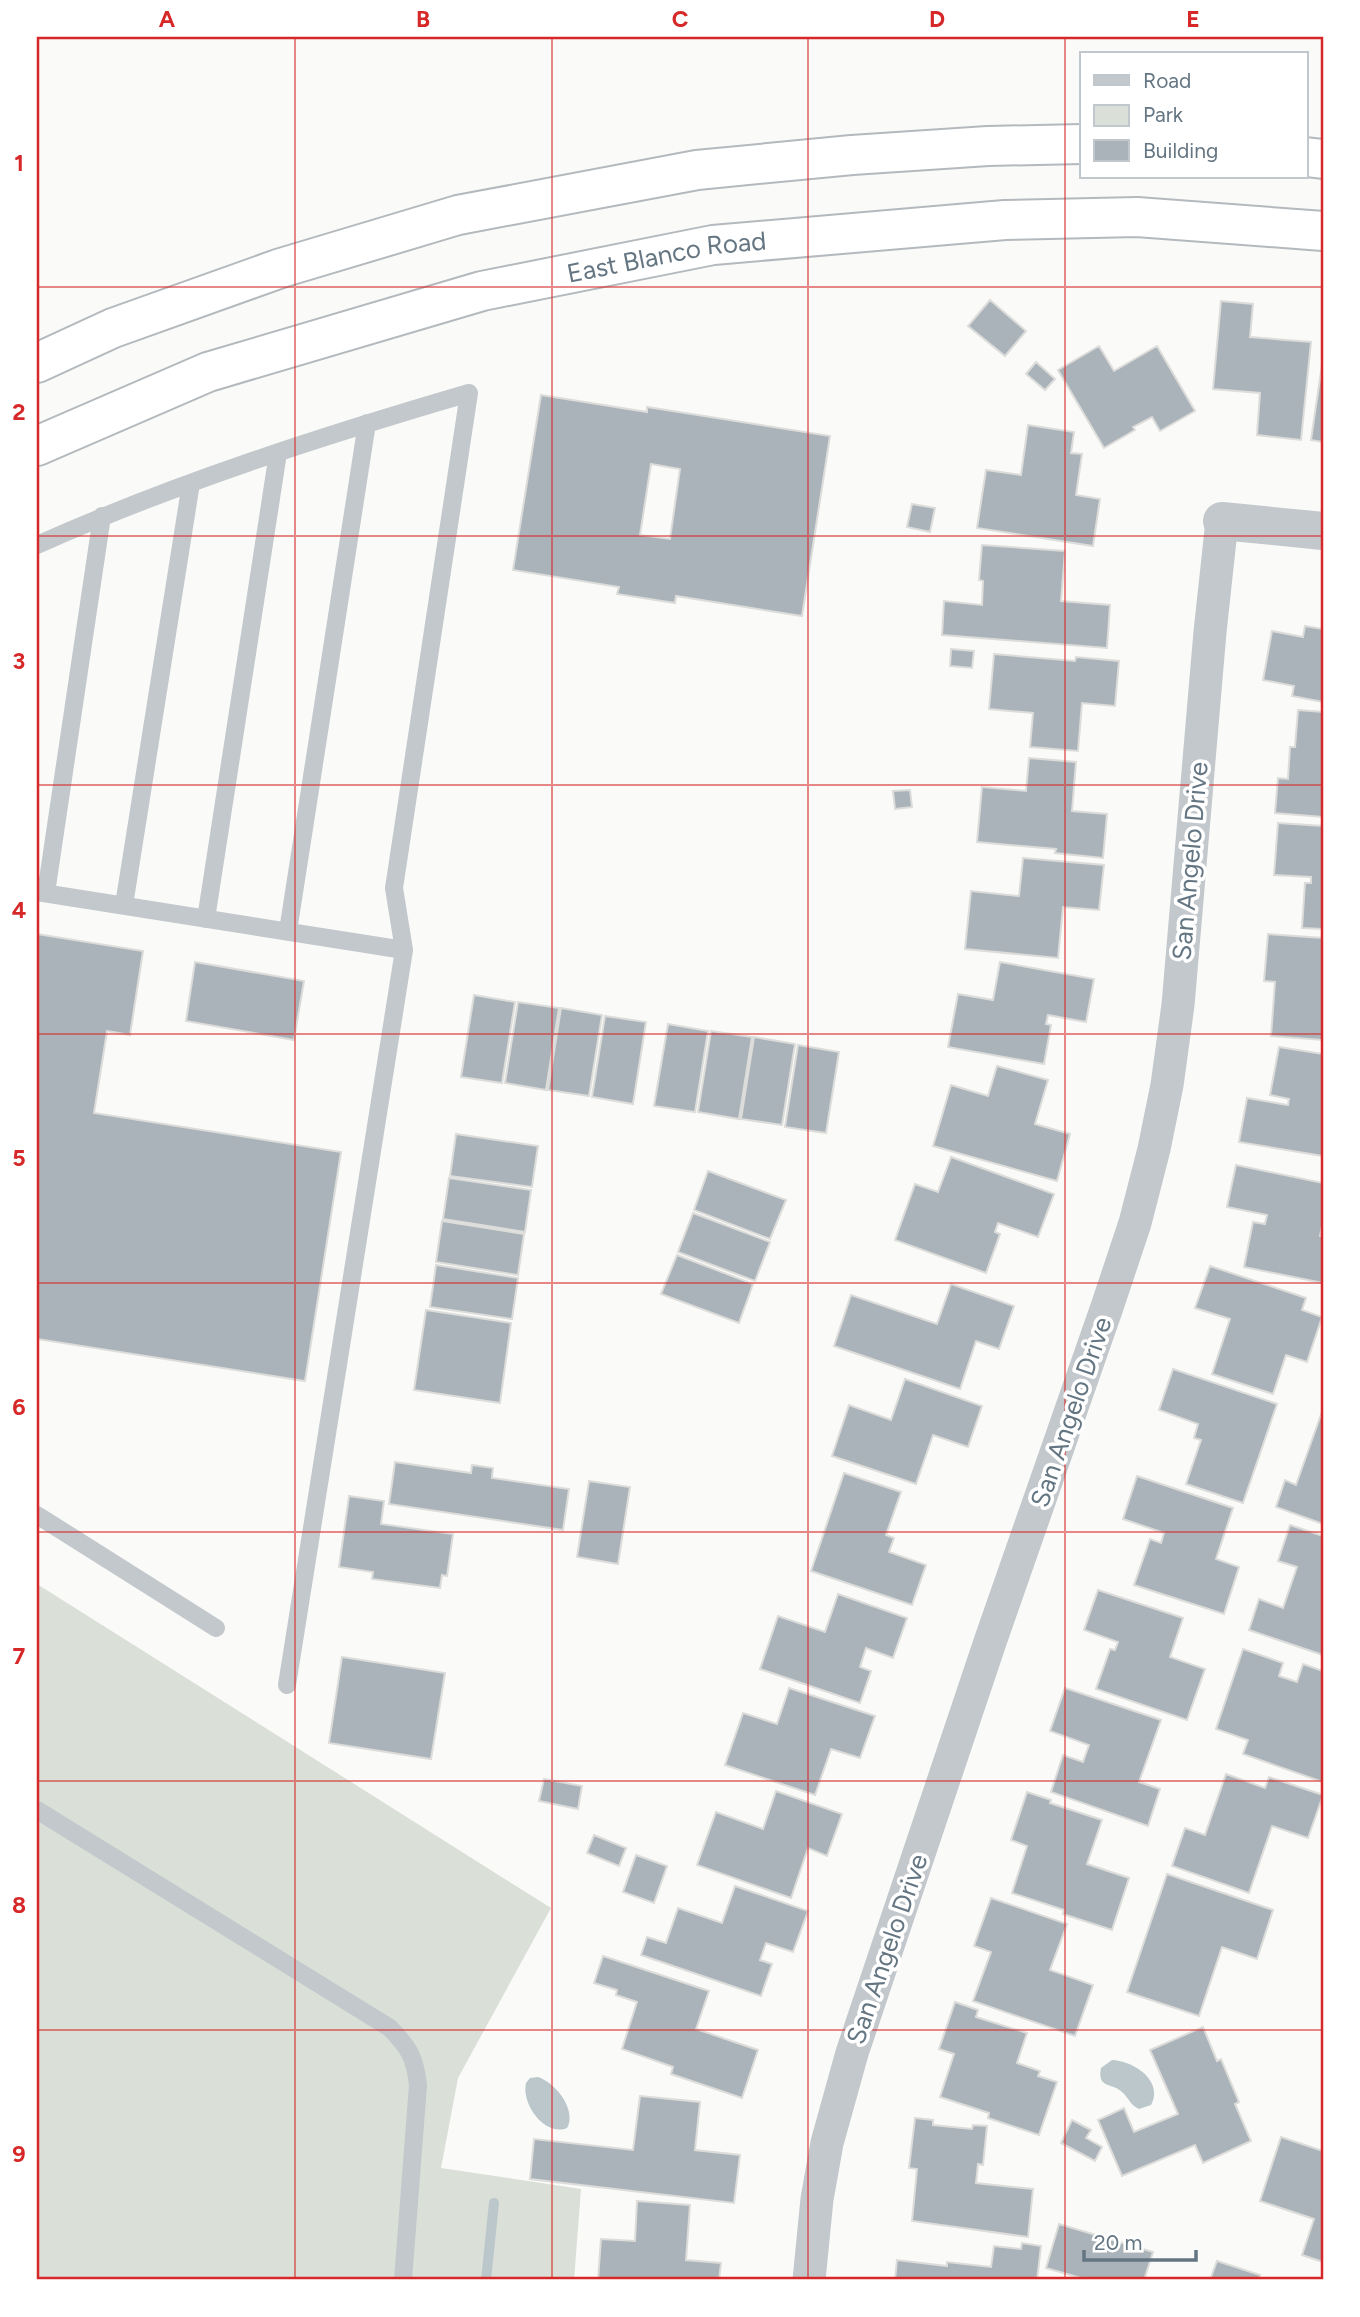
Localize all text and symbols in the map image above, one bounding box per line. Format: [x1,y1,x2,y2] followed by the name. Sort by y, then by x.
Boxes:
[159,5,176,33] text: A
[416,5,430,33] text: B
[672,5,689,33] text: C
[929,5,945,33] text: D
[1186,5,1200,33] text: E
[1080,52,1308,178] legend
[1143,68,1191,93] text: Road
[1143,102,1184,127] text: Park
[1143,138,1218,163] text: Building
[14,149,24,177] text: 1
[564,225,768,290] street label: East Blanco Road
[12,398,26,426] text: 2
[13,647,25,675] text: 3
[1165,760,1215,962] street label: San Angelo Drive
[12,896,26,924] text: 4
[12,1144,26,1172] text: 5
[1023,1313,1119,1511] street label: San Angelo Drive
[12,1393,26,1421] text: 6
[13,1642,26,1670] text: 7
[839,1850,935,2048] street label: San Angelo Drive
[12,1891,26,1919] text: 8
[12,2140,26,2168] text: 9
[1084,2219,1196,2263] scale bar
[1094,2230,1142,2255] text: 20 m

